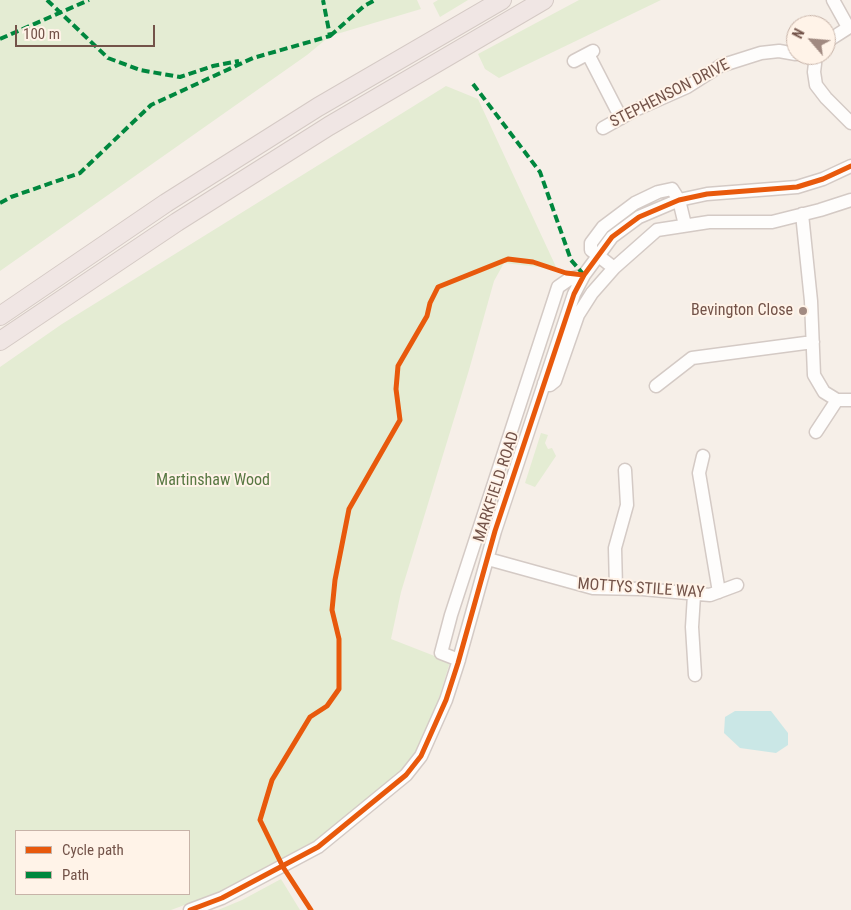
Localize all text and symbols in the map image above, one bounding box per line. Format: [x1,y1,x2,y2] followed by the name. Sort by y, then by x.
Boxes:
[18,15,158,47] scale bar
[786,15,836,65] north arrow
[23,25,60,43] text: 100 m
[789,26,808,41] text: N
[607,56,733,132] street label: STEPHENSON DRIVE
[691,301,793,321] place label: Bevington Close
[797,305,809,317] marker: Bevington Close
[470,429,524,545] street label: MARKFIELD ROAD
[156,471,270,491] park label: Martinshaw Wood
[577,575,705,603] street label: MOTTYS STILE WAY
[15,830,190,895] legend
[62,841,124,859] text: Cycle path
[62,866,89,884] text: Path

